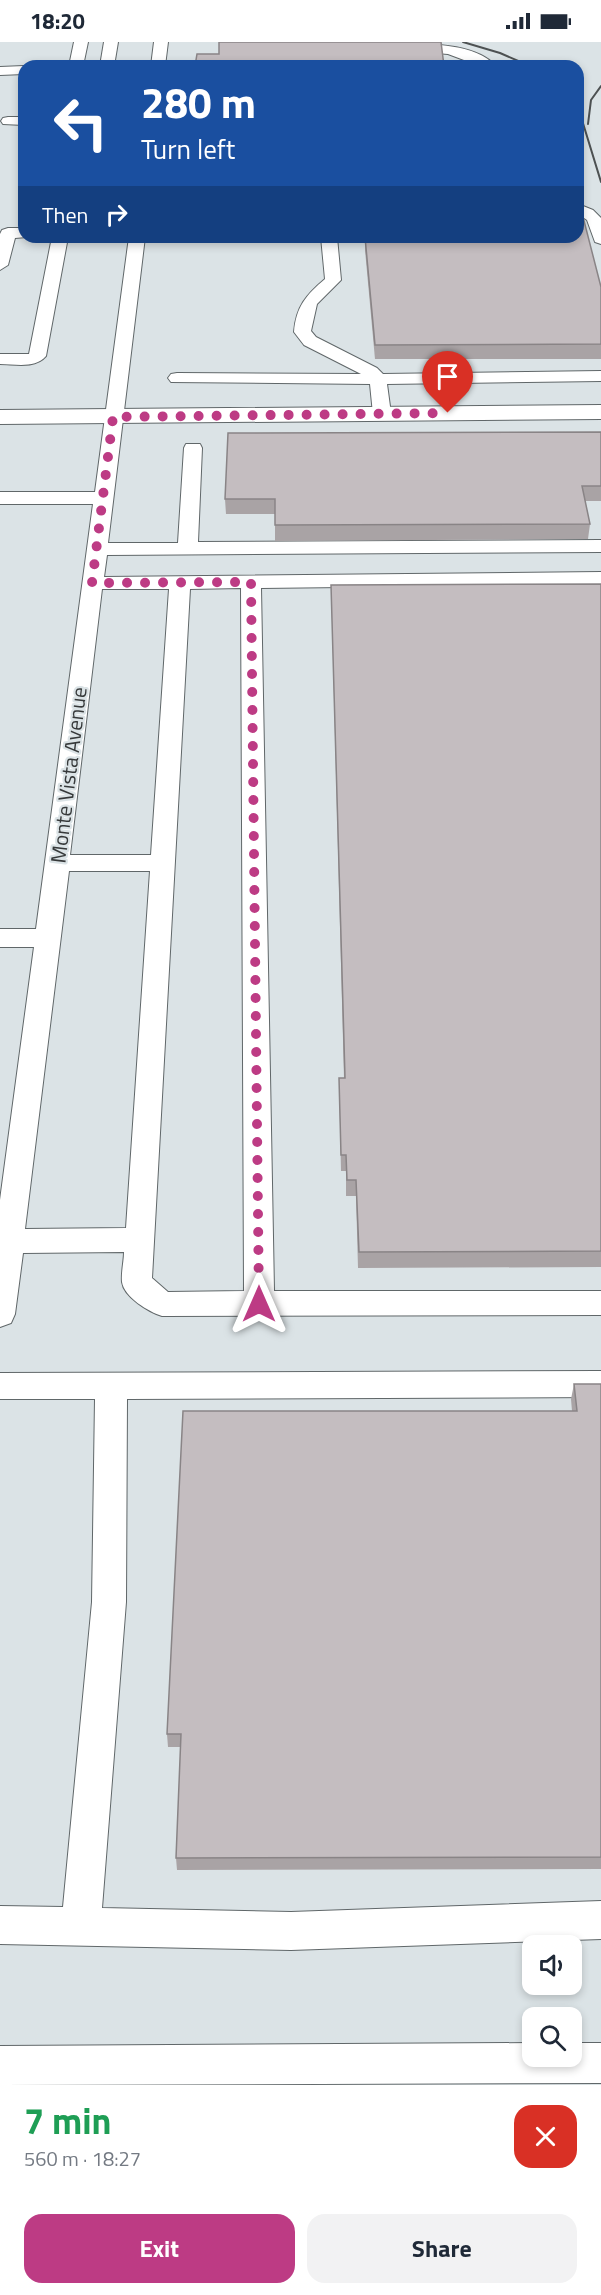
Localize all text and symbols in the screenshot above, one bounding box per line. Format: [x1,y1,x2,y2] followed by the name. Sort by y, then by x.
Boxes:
[30,4,85,38] text: 18:20
[141,70,256,134] text: 280 m
[42,84,120,162] icon: left
[141,128,235,169] text: Turn left
[42,198,88,232] text: Then
[100,198,133,231] icon: right
[422,351,473,413] pin
[431,360,464,393] icon: arrive
[41,685,95,865] street label: Monte Vista Avenue
[227,1272,291,1336] position arrow
[522,1935,582,2067] map controls
[522,1935,582,1995] button: sound
[522,2007,582,2067] button: search
[24,2093,111,2148] text: 7 min
[514,2105,577,2168] button: close
[24,2143,141,2174] text: 560 m · 18:27
[24,2214,295,2283] button: Exit
[307,2214,577,2283] button: Share

